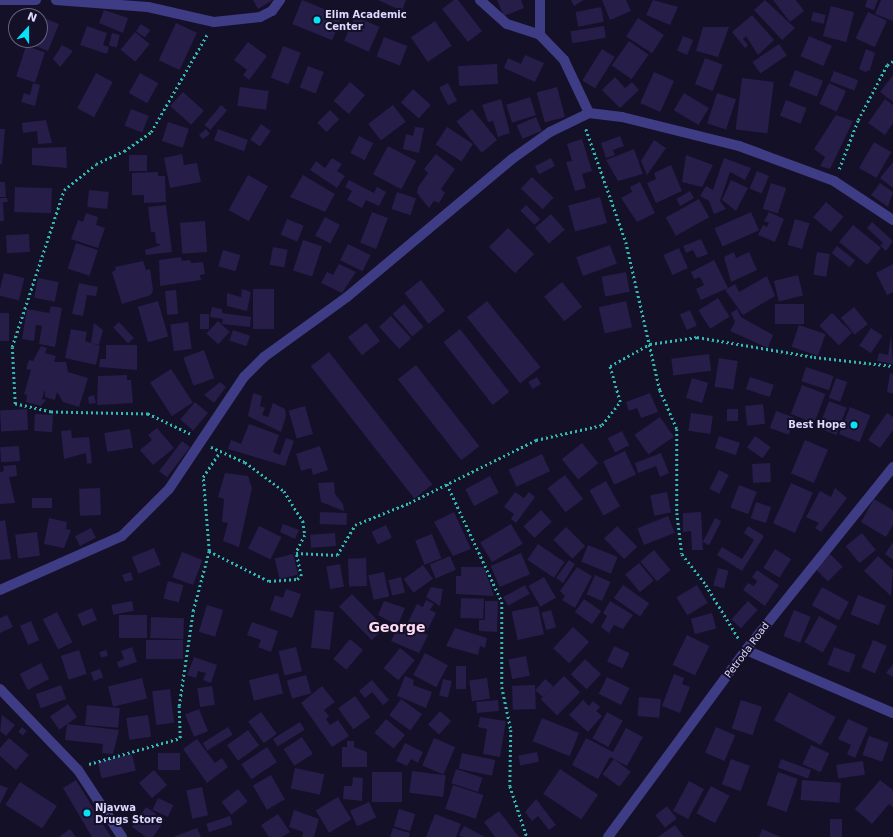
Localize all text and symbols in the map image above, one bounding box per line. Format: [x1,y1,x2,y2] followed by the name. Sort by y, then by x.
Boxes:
[8,8,48,48] north arrow
[325,8,407,32] place label: Elim Academic Center
[25,10,39,25] text: N
[312,15,322,25] marker: Elim Academic Center
[788,419,846,431] place label: Best Hope
[849,420,859,430] marker: Best Hope
[368,619,426,635] district label: George
[722,620,772,680] street label: Petroda Road
[95,801,163,824] place label: Njavwa Drugs Store
[82,808,92,818] marker: Njavwa Drugs Store

